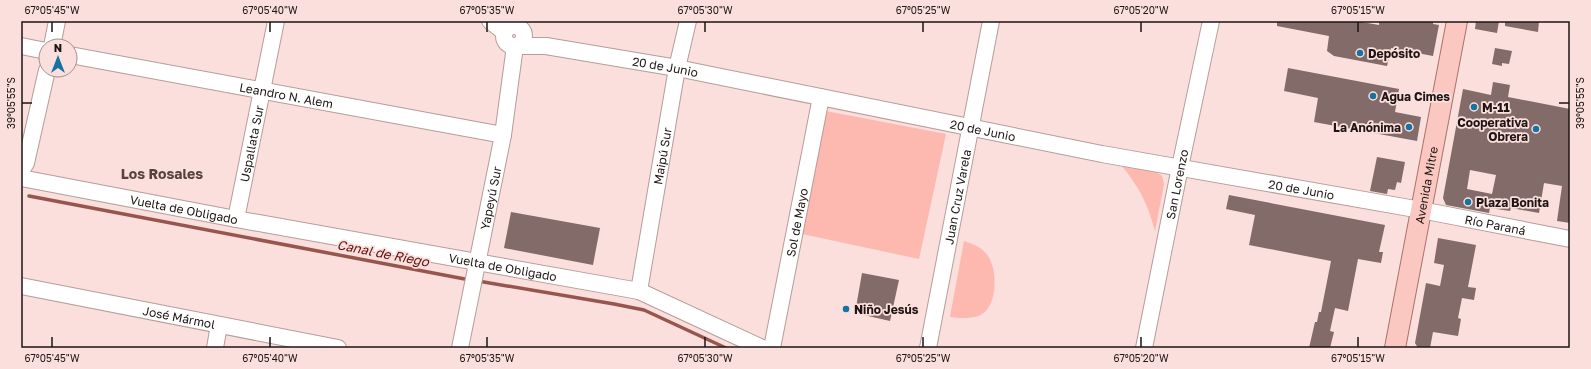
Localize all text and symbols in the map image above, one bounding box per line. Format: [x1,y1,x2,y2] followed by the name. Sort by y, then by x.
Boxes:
[24,4,80,16] text: 67°05'45"W
[242,4,298,16] text: 67°05'40"W
[460,4,515,16] text: 67°05'35"W
[677,4,733,16] text: 67°05'30"W
[896,4,951,16] text: 67°05'25"W
[1113,4,1169,16] text: 67°05'20"W
[1331,4,1385,16] text: 67°05'15"W
[38,38,78,78] north arrow
[54,41,62,54] text: N
[1368,46,1420,61] place label: Depósito
[1355,48,1365,58] marker: Depósito
[631,53,700,80] street label: 20 de Junio
[5,77,17,129] text: 39°05'55"S
[1574,77,1586,129] text: 39°05'55"S
[238,79,334,111] street label: Leandro N. Alem
[1381,89,1450,104] place label: Agua Cimes
[1368,91,1378,101] marker: Agua Cimes
[1482,100,1510,115] place label: M-11
[1469,102,1479,112] marker: M-11
[236,104,266,183] street label: Uspallata Sur
[1457,115,1528,144] place label: Cooperativa Obrera
[949,116,1017,144] street label: 20 de Junio
[1333,120,1401,135] place label: La Anónima
[1404,122,1414,132] marker: La Anónima
[1531,124,1541,134] marker: Cooperativa Obrera
[650,126,674,186] street label: Maipú Sur
[1411,145,1441,225] street label: Avenida Mitre
[941,148,974,246] street label: Juan Cruz Varela
[1162,148,1191,221] street label: San Lorenzo
[121,165,203,182] district label: Los Rosales
[477,165,504,231] street label: Yapeyú Sur
[1267,176,1336,202] street label: 20 de Junio
[782,187,811,258] street label: Sol de Mayo
[129,191,239,227] street label: Vuelta de Obligado
[1476,195,1549,210] place label: Plaza Bonita
[1463,197,1473,207] marker: Plaza Bonita
[1464,211,1527,238] street label: Río Paraná
[336,236,432,270] water label: Canal de Riego
[448,250,558,284] street label: Vuelta de Obligado
[141,302,217,331] street label: José Mármol
[854,302,919,317] place label: Niño Jesús
[841,304,851,314] marker: Niño Jesús
[24,352,80,364] text: 67°05'45"W
[242,352,298,364] text: 67°05'40"W
[460,352,515,364] text: 67°05'35"W
[677,352,733,364] text: 67°05'30"W
[896,352,951,364] text: 67°05'25"W
[1113,352,1169,364] text: 67°05'20"W
[1331,352,1385,364] text: 67°05'15"W

